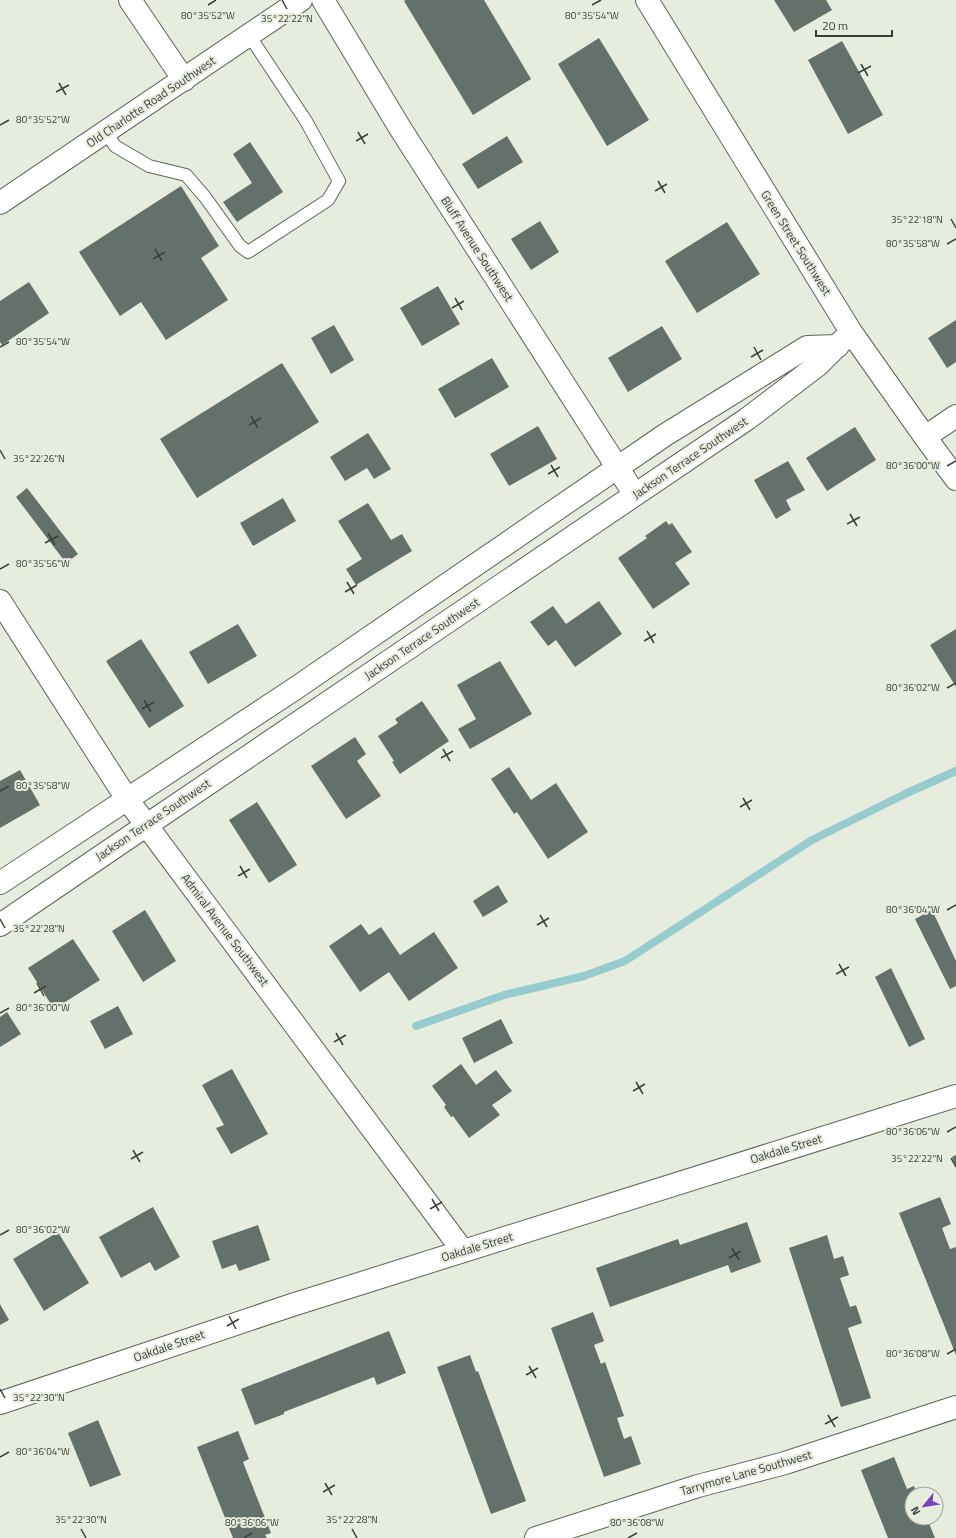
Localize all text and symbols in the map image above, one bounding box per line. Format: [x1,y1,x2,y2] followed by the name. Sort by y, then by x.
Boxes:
[181,8,235,23] text: 80°35'52"W
[565,8,619,23] text: 80°35'54"W
[261,11,313,26] text: 35°22'22"N
[816,12,892,38] scale bar
[822,16,848,35] text: 20 m
[82,51,220,152] street label: Old Charlotte Road Southwest
[16,112,70,127] text: 80°35'52"W
[756,186,837,300] street label: Green Street Southwest
[436,192,519,306] street label: Bluff Avenue Southwest
[891,212,943,227] text: 35°22'18"N
[886,236,940,251] text: 80°35'58"W
[16,334,70,349] text: 80°35'54"W
[628,411,752,503] street label: Jackson Terrace Southwest
[13,451,65,466] text: 35°22'26"N
[886,458,940,473] text: 80°36'00"W
[16,556,70,571] text: 80°35'56"W
[360,592,484,684] street label: Jackson Terrace Southwest
[886,680,940,695] text: 80°36'02"W
[91,773,215,865] street label: Jackson Terrace Southwest
[16,778,70,793] text: 80°35'58"W
[177,869,275,991] street label: Admiral Avenue Southwest
[886,902,940,917] text: 80°36'04"W
[13,921,65,936] text: 35°22'28"N
[16,1000,70,1015] text: 80°36'00"W
[886,1124,940,1139] text: 80°36'06"W
[748,1128,825,1168] street label: Oakdale Street
[891,1151,943,1166] text: 35°22'22"N
[16,1222,70,1237] text: 80°36'02"W
[439,1226,516,1266] street label: Oakdale Street
[131,1324,208,1367] street label: Oakdale Street
[886,1346,940,1361] text: 80°36'08"W
[13,1390,65,1405] text: 35°22'30"N
[16,1444,70,1459] text: 80°36'04"W
[678,1444,815,1500] street label: Tarrymore Lane Southwest
[904,1486,944,1526] north arrow
[907,1504,924,1518] text: N
[55,1512,107,1527] text: 35°22'30"N
[326,1512,378,1527] text: 35°22'28"N
[225,1515,279,1530] text: 80°36'06"W
[610,1515,664,1530] text: 80°36'08"W

